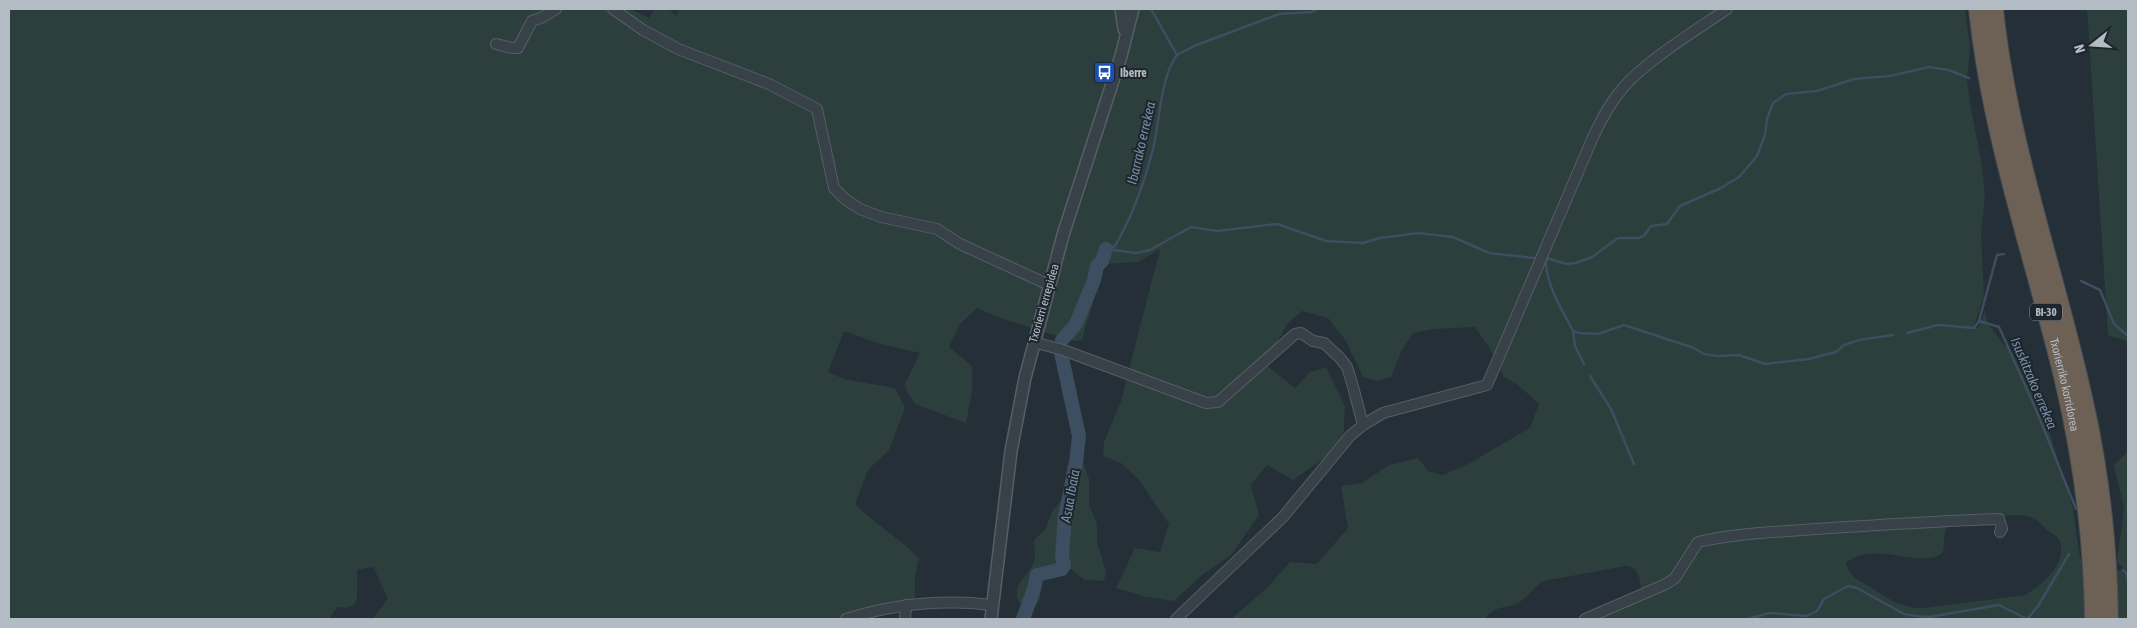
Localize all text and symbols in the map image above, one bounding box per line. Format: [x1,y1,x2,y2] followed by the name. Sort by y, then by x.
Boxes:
[2067,20,2117,70] north arrow
[2071,43,2088,55] text: N
[1092,61,1116,85] bus stop icon: Iberre
[1120,66,1147,80] place label: Iberre
[1124,100,1158,186] water label: Ibarrako errekea
[1026,262,1062,344] street label: Txorierri errepidea
[2030,304,2062,320] road number: BI-30
[2007,335,2061,432] water label: Isuskitzako errekea
[2047,337,2082,433] street label: Txorierriko korridorea
[1057,468,1083,525] water label: Asua Ibaia

